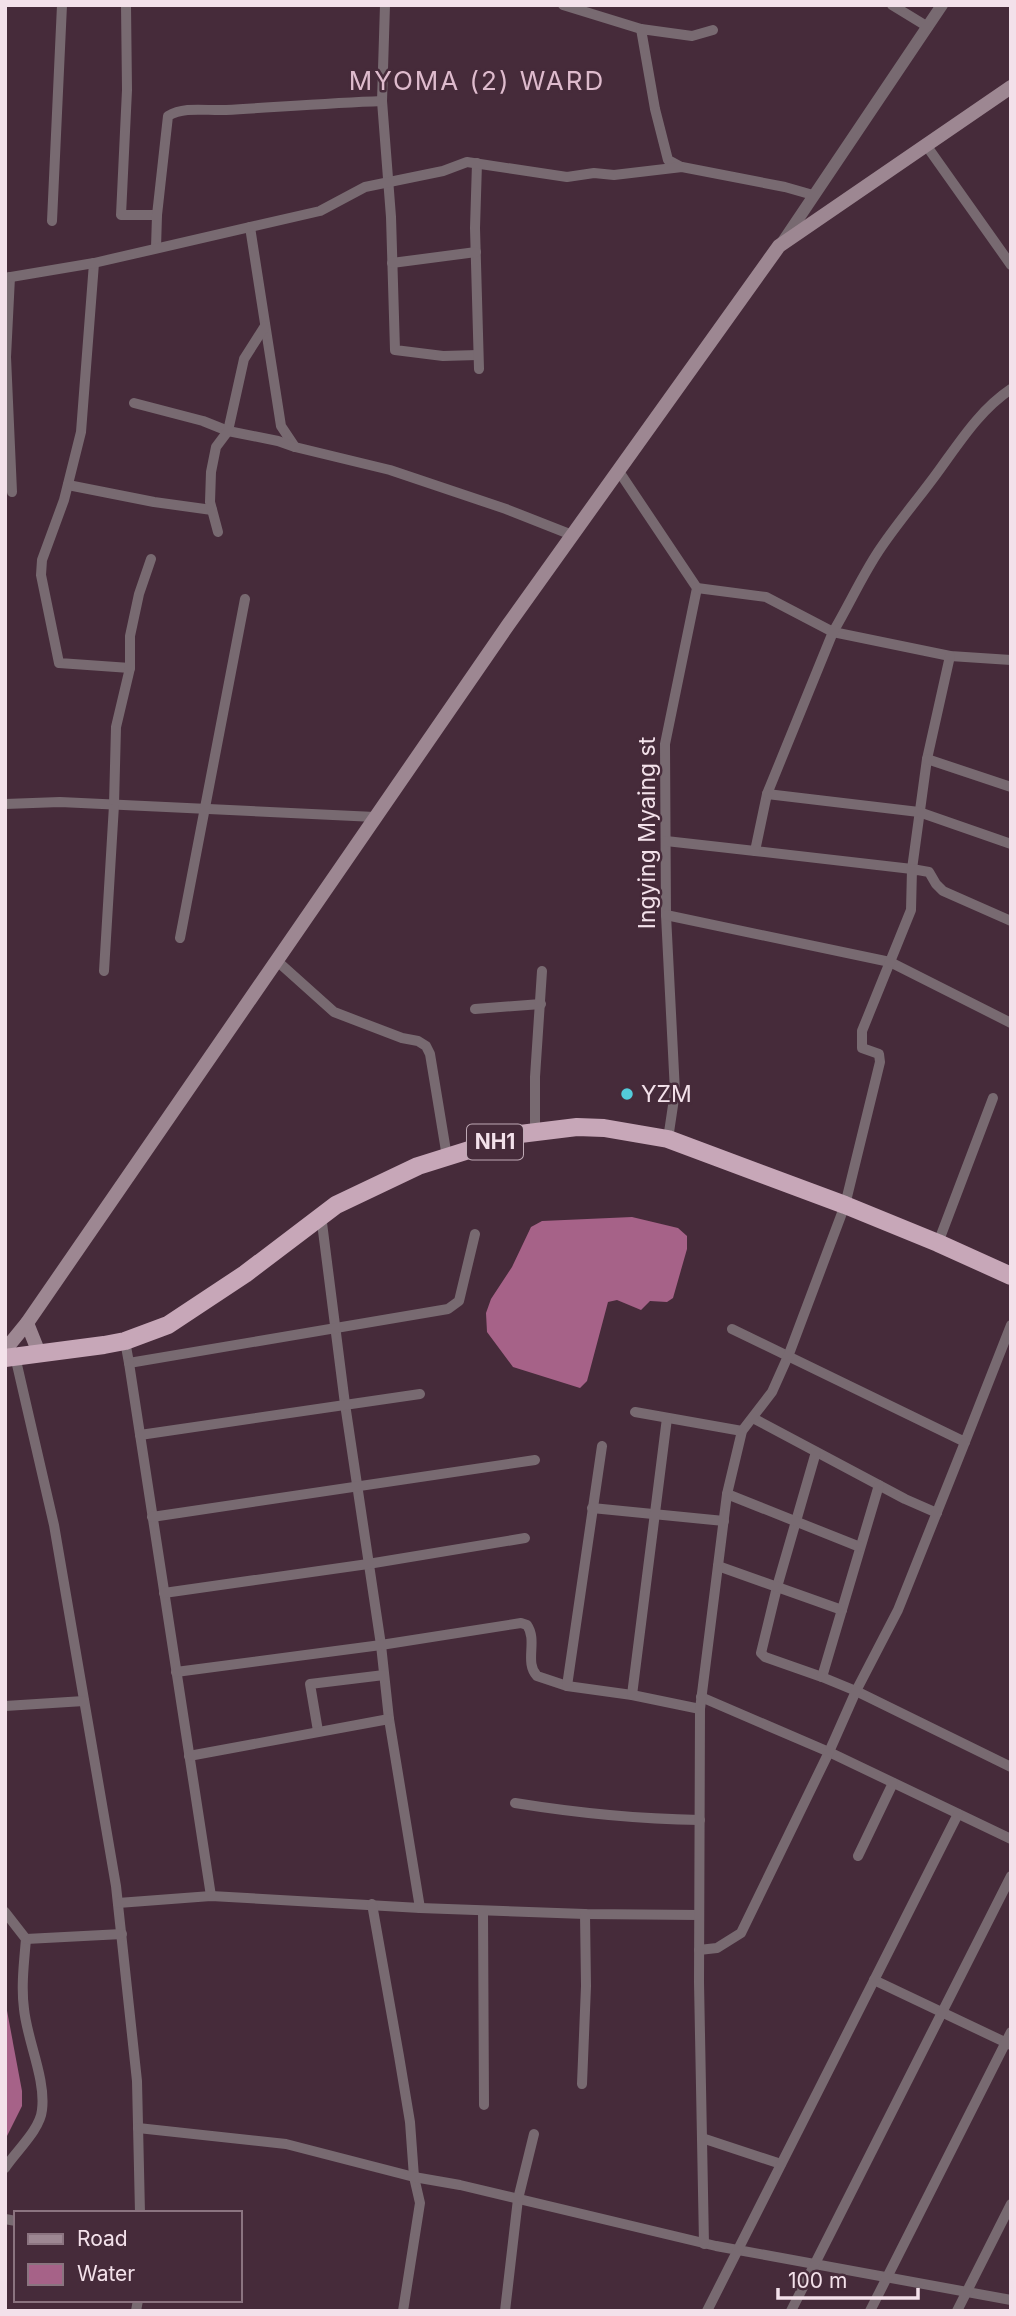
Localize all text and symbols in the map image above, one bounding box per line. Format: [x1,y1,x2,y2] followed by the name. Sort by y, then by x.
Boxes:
[349,65,605,96] district label: MYOMA (2) WARD
[633,736,661,929] street label: Ingying Myaing st
[641,1080,692,1108] place label: YZM
[619,1086,635,1102] marker: YZM
[467,1124,523,1160] road number: NH1
[14,2211,242,2302] legend
[77,2226,128,2251] text: Road
[778,2256,918,2300] scale bar
[77,2261,135,2286] text: Water
[788,2268,847,2293] text: 100 m

